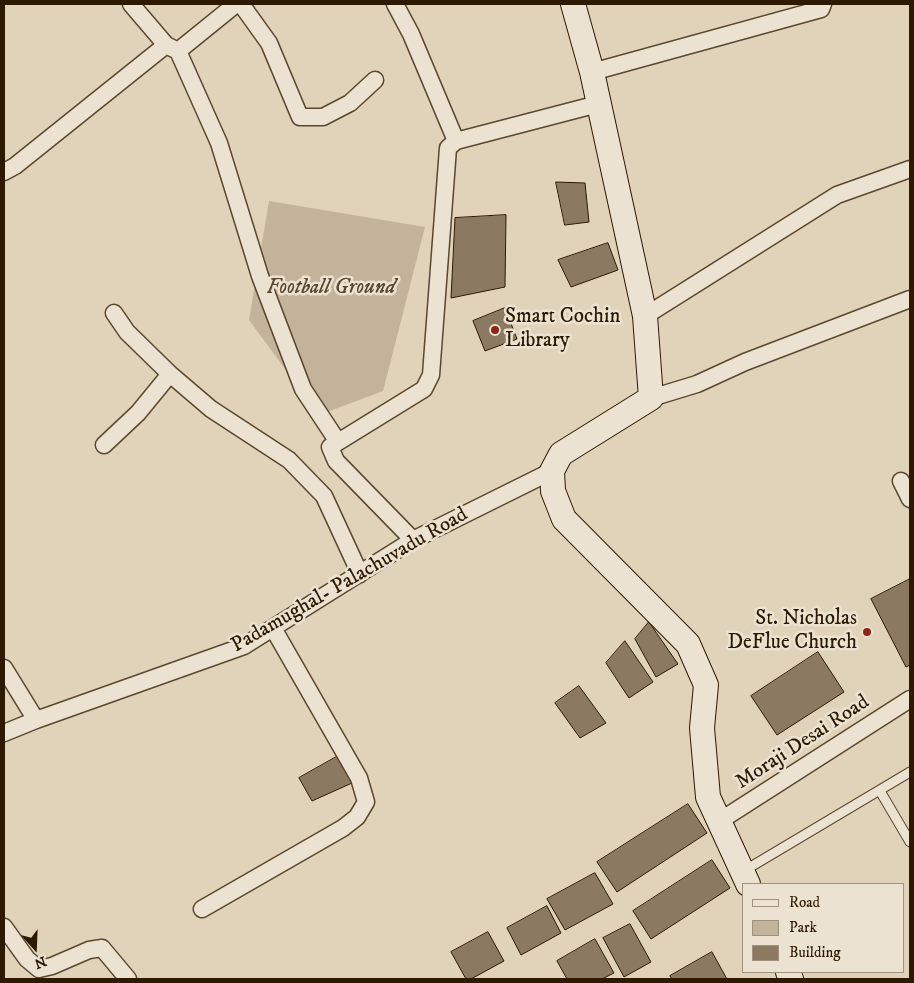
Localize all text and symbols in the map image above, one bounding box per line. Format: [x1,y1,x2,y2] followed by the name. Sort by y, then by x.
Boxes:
[267,276,395,302] park label: Football Ground
[505,305,620,355] place label: Smart Cochin Library
[489,324,501,336] marker: Smart Cochin Library
[227,503,473,659] street label: Padamughal- Palachuvadu Road
[727,607,857,657] place label: St. Nicholas DeFlue Church
[861,626,873,638] marker: St. Nicholas DeFlue Church
[731,690,875,796] street label: Moraji Desai Road
[742,883,904,973] legend
[789,893,820,912] text: Road
[789,918,817,937] text: Park
[10,923,60,973] north arrow
[789,943,841,962] text: Building
[32,952,49,973] text: N

